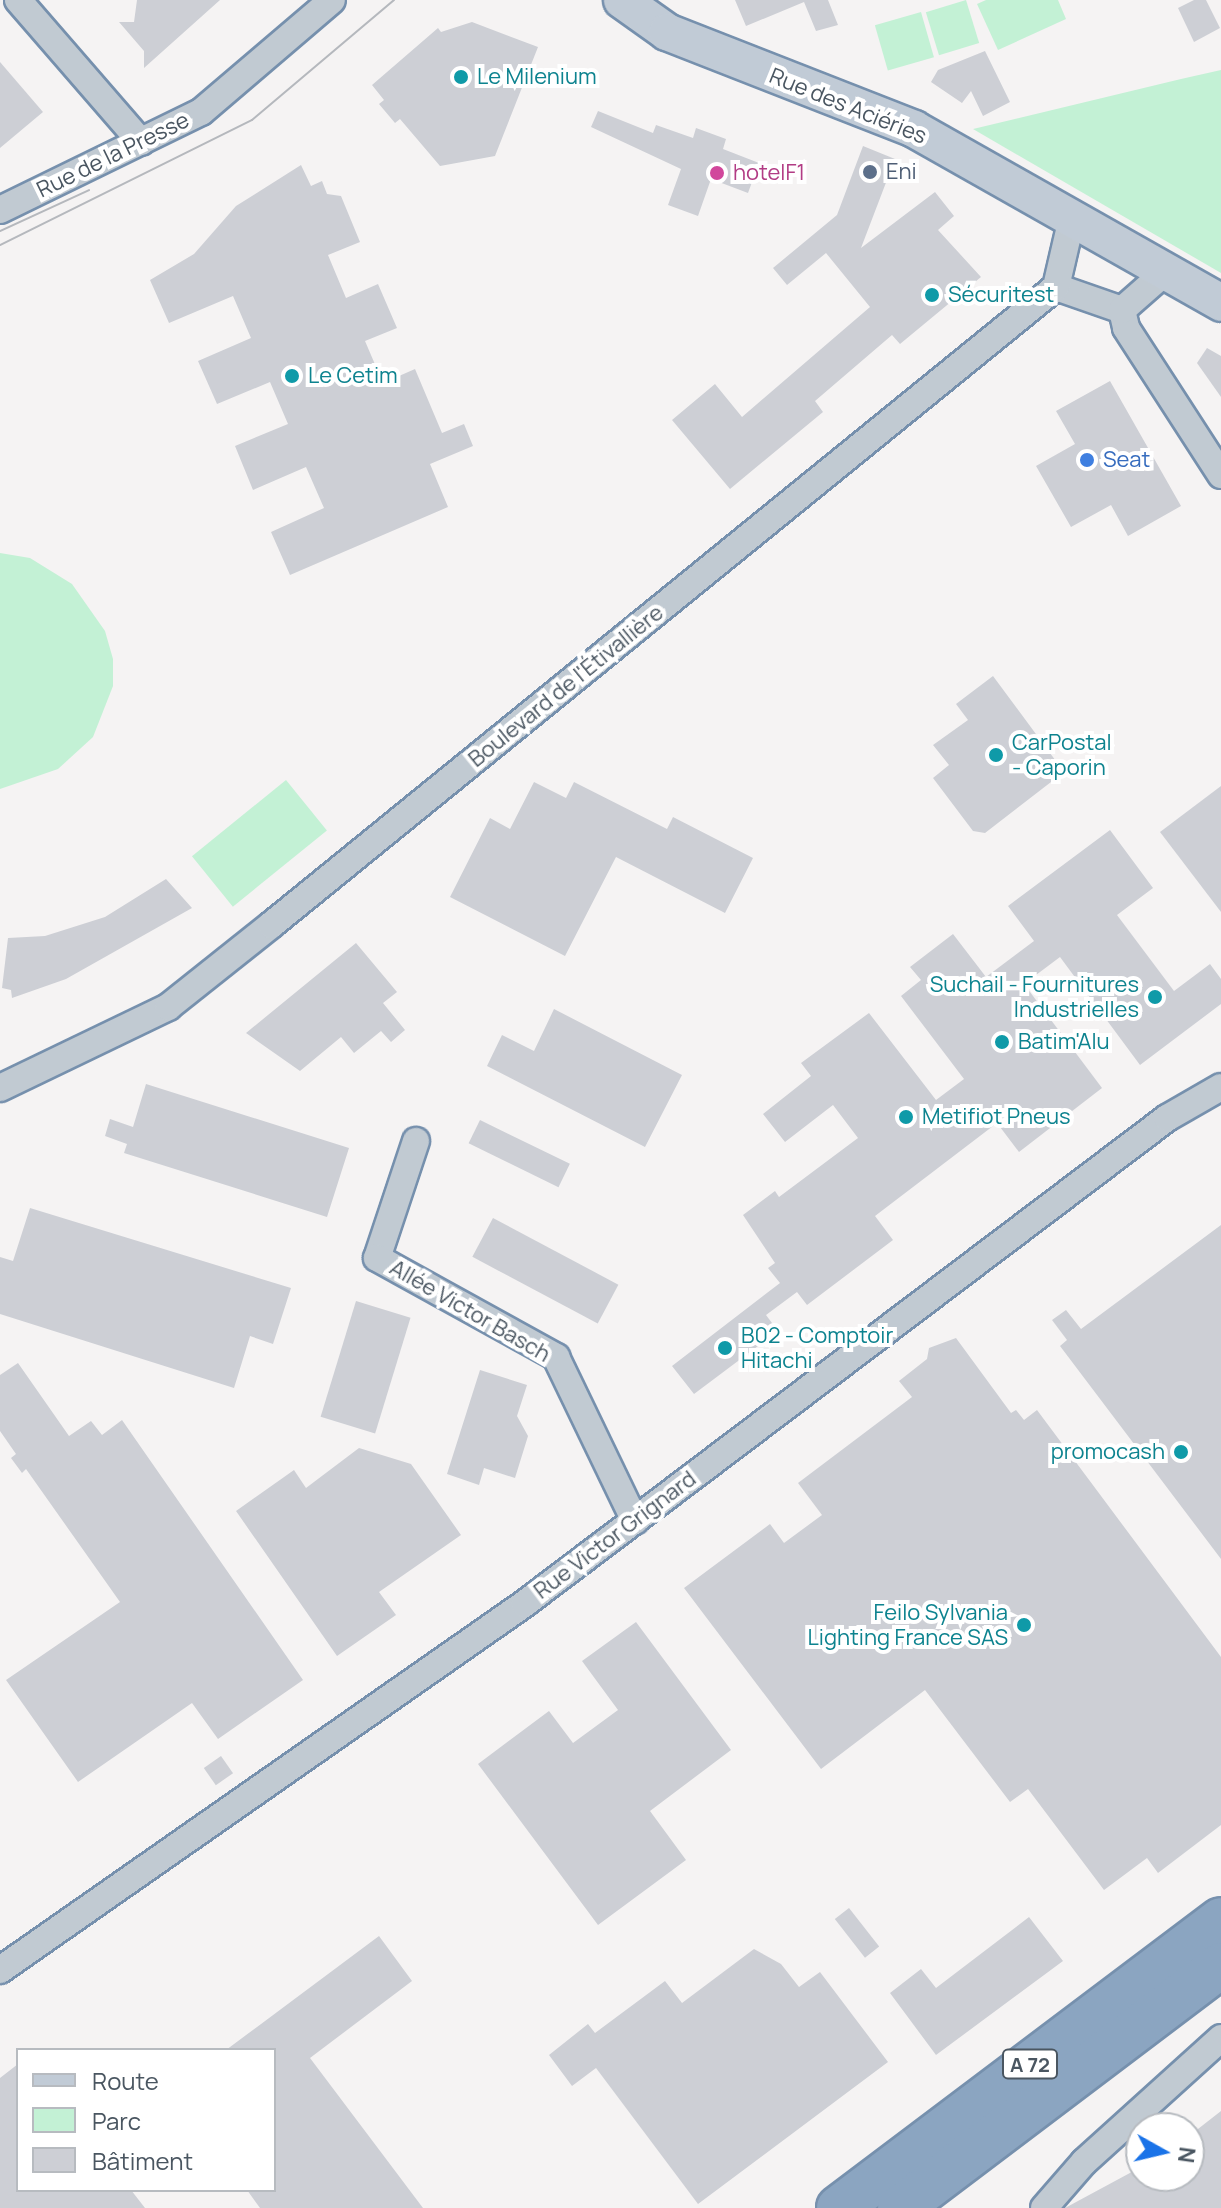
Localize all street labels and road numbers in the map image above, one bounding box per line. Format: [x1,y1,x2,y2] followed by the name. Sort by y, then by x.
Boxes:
[765,62,931,150] street label: Rue des Aciéries
[33,107,193,203] street label: Rue de la Presse
[463,599,669,773] street label: Boulevard de l'Étivallière
[385,1254,555,1368] street label: Allée Victor Basch
[529,1466,701,1604] street label: Rue Victor Grignard
[1002,2048,1058,2080] road number: A 72

